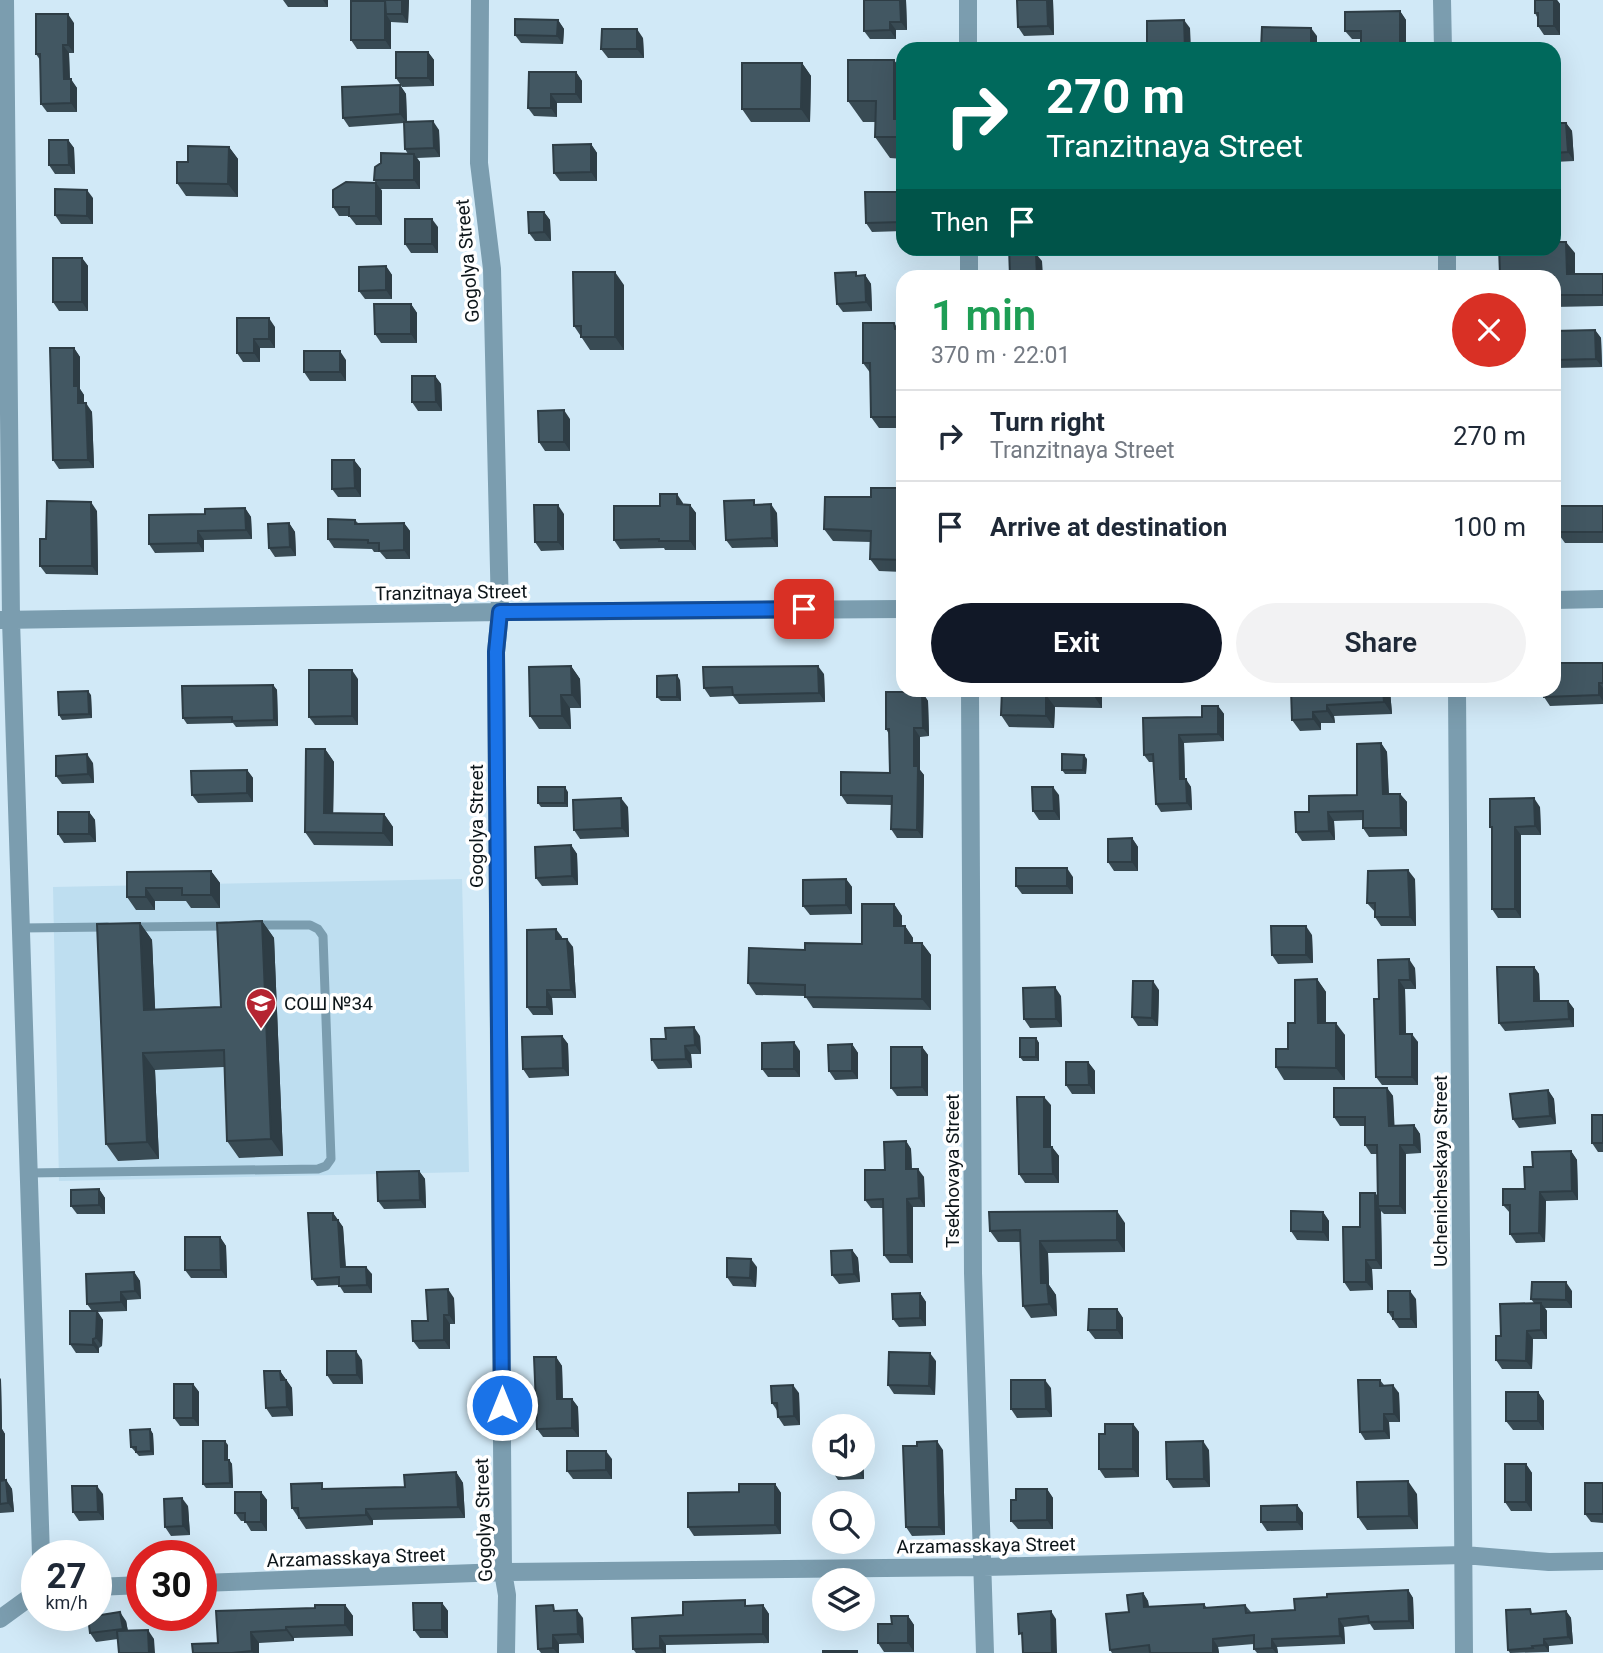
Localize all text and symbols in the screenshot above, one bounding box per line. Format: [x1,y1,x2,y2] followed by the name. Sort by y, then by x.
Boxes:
[1046,68,1185,125] text: 270 m
[931,70,1022,161] icon: right
[1046,127,1303,165] text: Tranzitnaya Street
[451,198,484,324] street label: Gogolya Street
[1003,203,1041,241] icon: arrive
[931,207,989,237] text: Then
[931,291,1036,340] text: 1 min
[1452,293,1526,367] button: close
[931,342,1070,369] text: 370 m · 22:01
[990,407,1105,437] text: Turn right
[931,417,969,455] icon: right
[1453,421,1526,451] text: 270 m
[990,437,1175,464] text: Tranzitnaya Street
[931,508,969,546] icon: arrive
[990,512,1227,542] text: Arrive at destination
[1453,512,1526,542] text: 100 m
[774,579,834,639] pin
[375,580,527,605] street label: Tranzitnaya Street
[785,590,823,628] icon: arrive
[931,603,1222,683] button: Exit
[1236,603,1526,683] button: Share
[465,764,488,888] street label: Gogolya Street
[244,986,278,1030] school or university icon: СОШ №34
[284,992,373,1015] place label: СОШ №34
[1429,1075,1452,1267] street label: Uchenicheskaya Street
[941,1094,964,1248] street label: Tsekhovaya Street
[465,1368,539,1442] position arrow
[812,1414,875,1631] map controls
[812,1414,875,1477] button: sound
[470,1458,497,1582] street label: Gogolya Street
[812,1491,875,1554] button: search
[896,1532,1076,1559] street label: Arzamasskaya Street
[126,1540,217,1631] speed limit sign: 30
[266,1543,446,1572] street label: Arzamasskaya Street
[46,1556,87,1597] text: 27
[812,1568,875,1631] button: layers
[45,1592,88,1613] text: km/h

